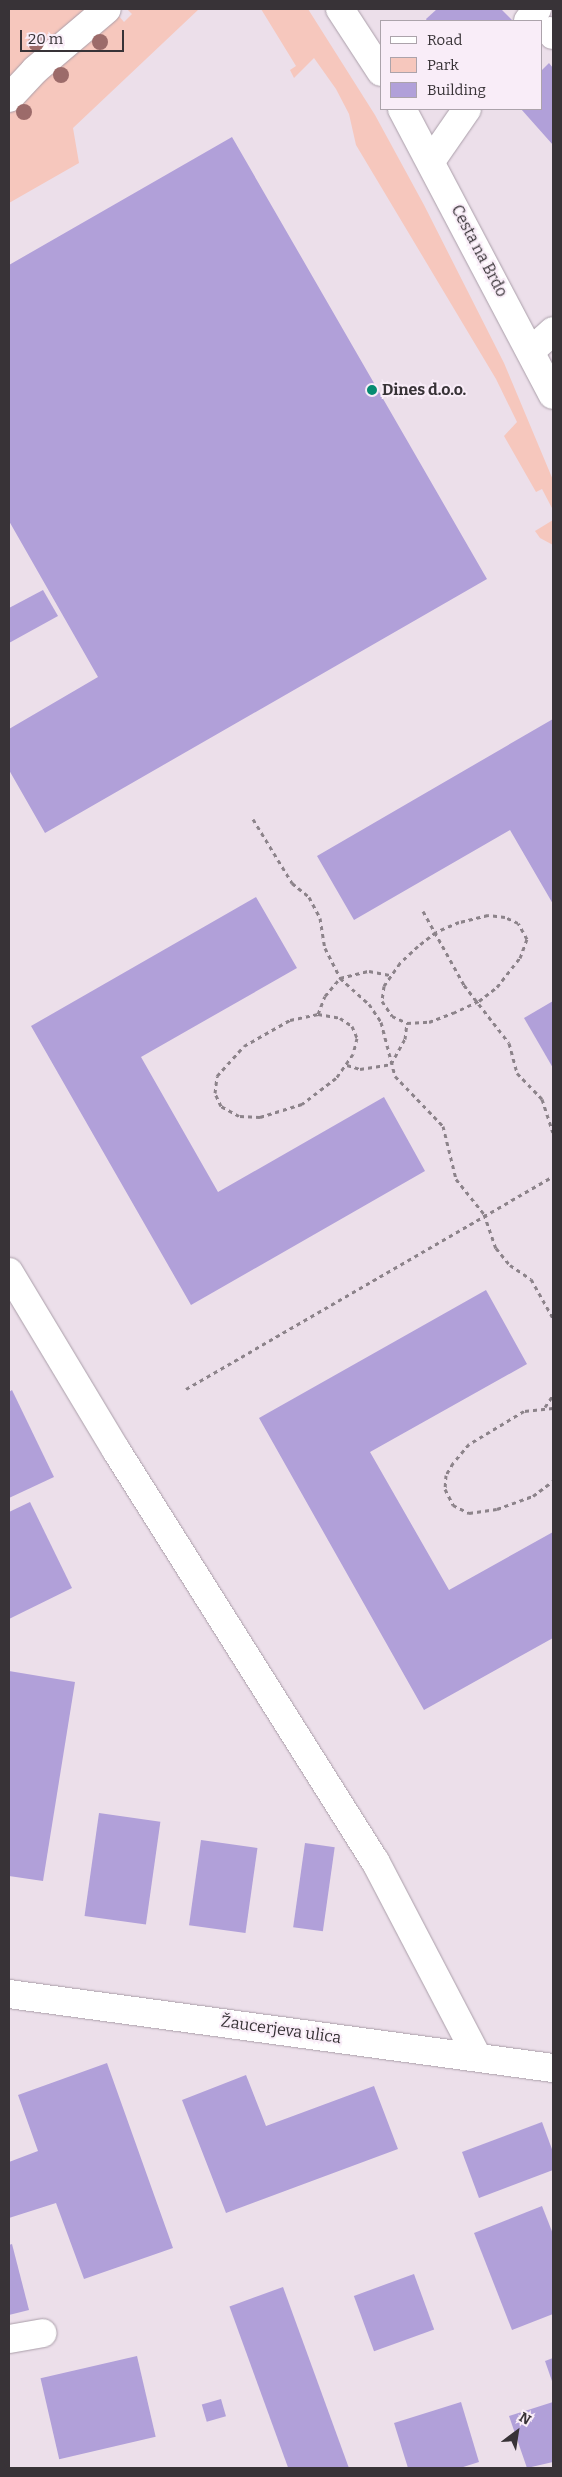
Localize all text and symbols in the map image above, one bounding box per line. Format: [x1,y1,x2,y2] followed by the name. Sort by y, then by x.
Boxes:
[22,20,126,52] scale bar
[380,20,542,110] legend
[28,30,63,48] text: 20 m
[427,31,462,49] text: Road
[427,56,459,74] text: Park
[427,81,486,99] text: Building
[447,202,511,300] street label: Cesta na Brdo
[382,380,466,400] place label: Dines d.o.o.
[366,384,378,396] marker: Dines d.o.o.
[220,2012,342,2048] street label: Žaucerjeva ulica
[492,2407,542,2457] north arrow
[516,2409,534,2429] text: N

